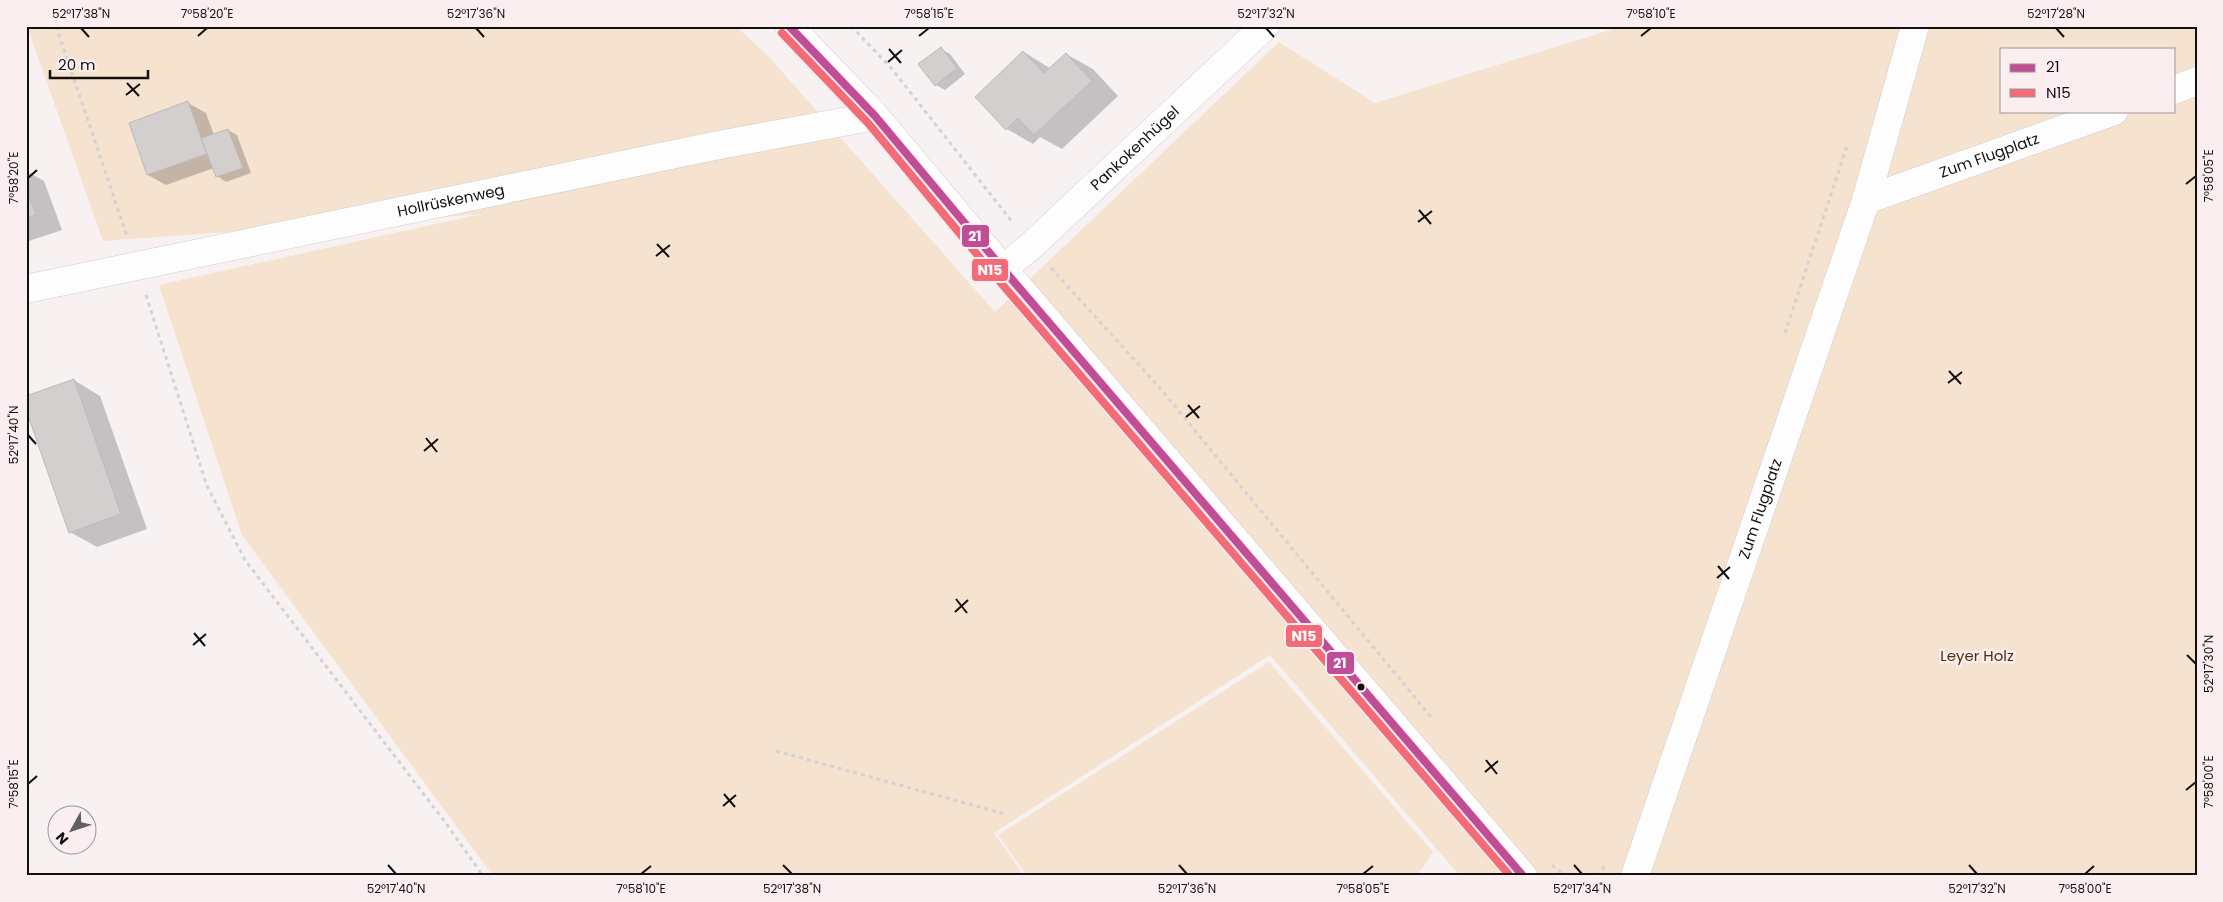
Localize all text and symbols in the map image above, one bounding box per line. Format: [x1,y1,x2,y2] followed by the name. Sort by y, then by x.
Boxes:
[52,5,110,22] text: 52°17'38"N
[181,5,233,22] text: 7°58'20"E
[447,5,505,22] text: 52°17'36"N
[904,5,954,22] text: 7°58'15"E
[1237,5,1295,22] text: 52°17'32"N
[1626,5,1676,22] text: 7°58'10"E
[2027,5,2085,22] text: 52°17'28"N
[50,48,148,80] scale bar
[2000,48,2176,112] legend
[58,54,96,75] text: 20 m
[2046,56,2059,77] text: 21
[2046,82,2071,103] text: N15
[1086,101,1184,195] street label: Pankokenhügel
[1936,128,2042,183] street label: Zum Flugplatz
[2200,149,2217,203] text: 7°58'05"E
[5,152,22,204] text: 7°58'20"E
[395,179,506,222] street label: Hollrüskenweg
[961,224,990,248] line badge: 21
[968,226,982,246] text: 21
[971,258,1009,282] line badge: N15
[978,260,1002,280] text: N15
[5,406,22,464] text: 52°17'40"N
[1733,456,1787,562] street label: Zum Flugplatz
[1285,624,1323,648] line badge: N15
[1292,626,1316,646] text: N15
[2200,635,2217,693] text: 52°17'30"N
[1940,645,2014,666] park label: Leyer Holz
[1326,651,1355,675] line badge: 21
[1333,653,1347,673] text: 21
[1356,682,1366,692] unlabelled marker
[2200,755,2217,809] text: 7°58'00"E
[5,759,22,809] text: 7°58'15"E
[48,804,98,854] north arrow
[51,828,73,849] text: N
[367,880,425,897] text: 52°17'40"N
[616,880,666,897] text: 7°58'10"E
[763,880,821,897] text: 52°17'38"N
[1158,880,1216,897] text: 52°17'36"N
[1336,880,1390,897] text: 7°58'05"E
[1553,880,1611,897] text: 52°17'34"N
[1948,880,2006,897] text: 52°17'32"N
[2058,880,2112,897] text: 7°58'00"E

